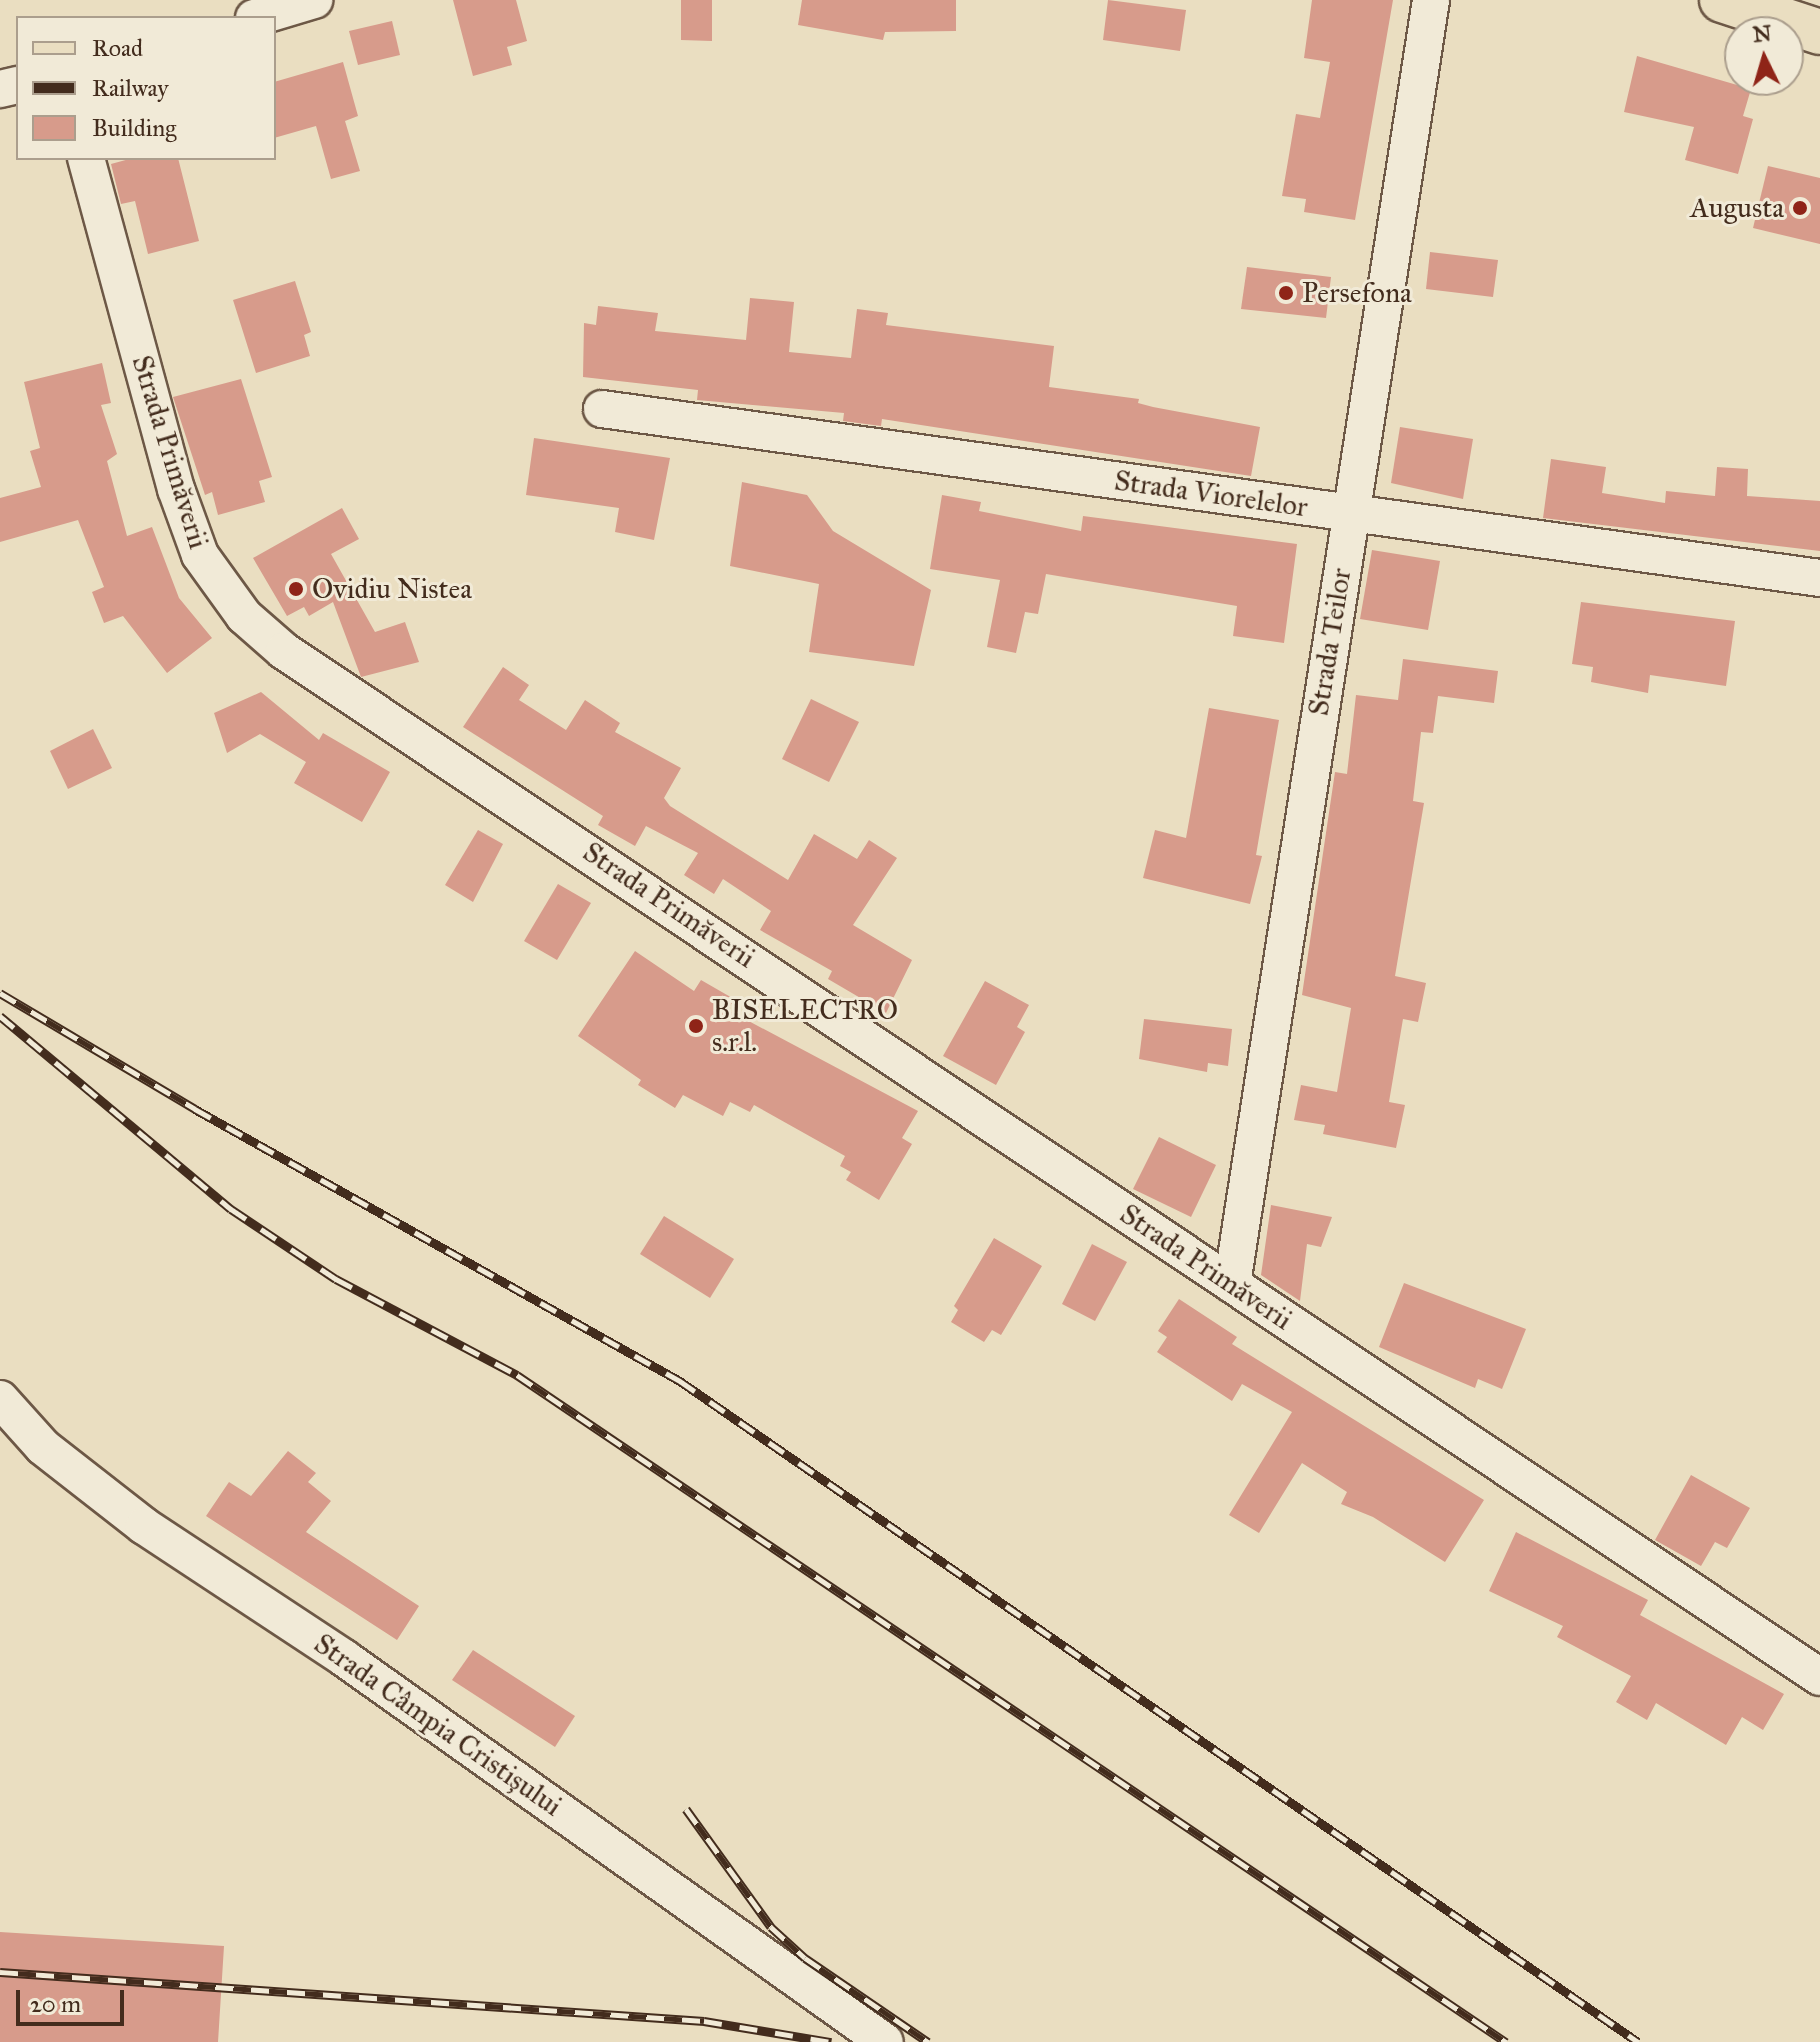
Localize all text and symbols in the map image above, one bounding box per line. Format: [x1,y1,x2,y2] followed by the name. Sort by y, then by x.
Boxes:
[16,16,276,160] legend
[1724,16,1804,96] north arrow
[1752,19,1773,48] text: N
[92,33,143,63] text: Road
[92,73,169,103] text: Railway
[92,113,177,143] text: Building
[1690,191,1784,225] place label: Augusta
[1791,199,1809,217] marker: Augusta
[1302,276,1412,310] place label: Persefona
[1277,284,1295,302] marker: Persefona
[125,351,215,553] street label: Strada Primăverii
[1112,464,1310,524] street label: Strada Viorelelor
[1302,566,1358,718] street label: Strada Teilor
[312,572,472,606] place label: Ovidiu Nistea
[287,580,305,598] marker: Ovidiu Nistea
[577,835,761,975] street label: Strada Primăverii
[712,993,898,1059] place label: BISELECTRO s.r.l.
[687,1017,705,1035] marker: BISELECTRO s.r.l.
[1114,1197,1298,1337] street label: Strada Primăverii
[308,1627,568,1823] street label: Strada Câmpia Cristișului
[20,1974,128,2024] scale bar
[30,1989,81,2019] text: 20 m

